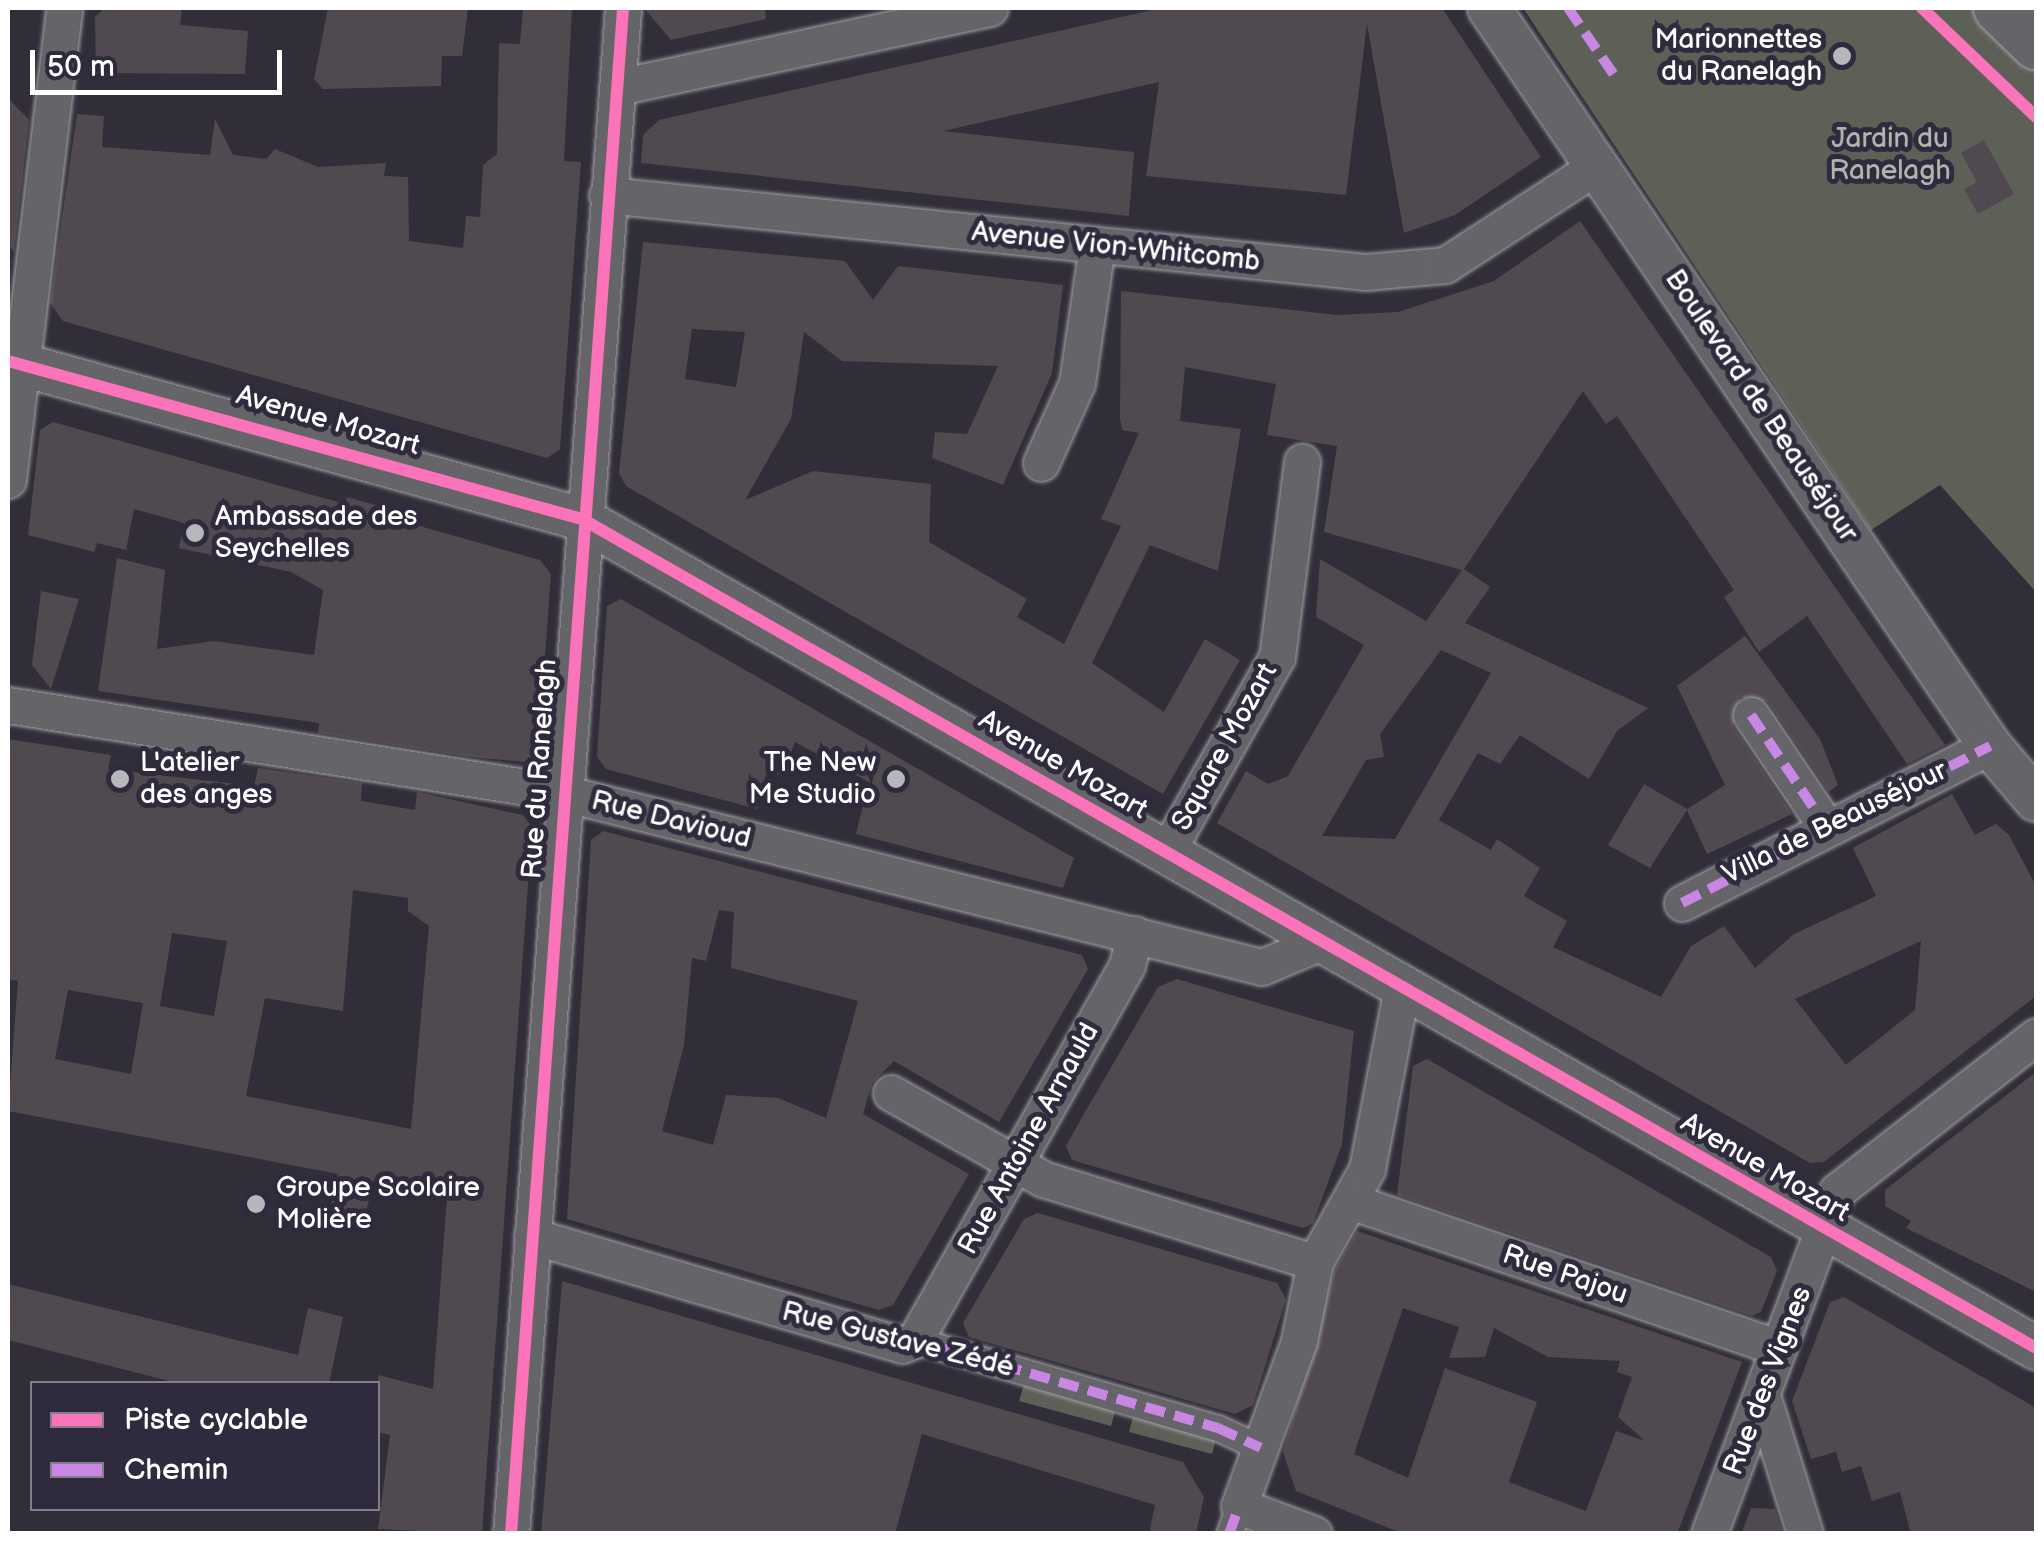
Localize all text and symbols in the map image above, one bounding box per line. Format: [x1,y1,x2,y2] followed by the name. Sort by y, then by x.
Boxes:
[1654,23,1822,89] place label: Marionnettes du Ranelagh
[35,30,288,92] scale bar
[1831,45,1853,67] marker: Marionnettes du Ranelagh
[47,49,115,85] text: 50 m
[1829,122,1951,188] park label: Jardin du Ranelagh
[970,215,1262,279] street label: Avenue Vion-Whitcomb
[1657,263,1865,549] street label: Boulevard de Beauséjour
[232,379,424,463] street label: Avenue Mozart
[215,500,417,566] place label: Ambassade des Seychelles
[184,522,206,544] marker: Ambassade des Seychelles
[1165,657,1285,837] street label: Square Mozart
[516,658,564,880] street label: Rue du Ranelagh
[973,703,1153,827] street label: Avenue Mozart
[140,746,272,812] place label: L'atelier des anges
[748,746,876,812] place label: The New Me Studio
[1717,754,1953,892] street label: Villa de Beauséjour
[109,768,131,790] marker: L'atelier des anges
[885,768,907,790] marker: The New Me Studio
[588,784,754,856] street label: Rue Davioud
[951,1017,1107,1261] street label: Rue Antoine Arnauld
[1675,1106,1855,1230] street label: Avenue Mozart
[276,1171,481,1237] place label: Groupe Scolaire Molière
[245,1193,267,1215] marker: Groupe Scolaire Molière
[1498,1238,1632,1312] street label: Rue Pajou
[1716,1282,1820,1480] street label: Rue des Vignes
[778,1295,1018,1385] street label: Rue Gustave Zédé
[30,1381,380,1511] legend
[124,1402,308,1438] text: Piste cyclable
[124,1452,228,1488] text: Chemin

